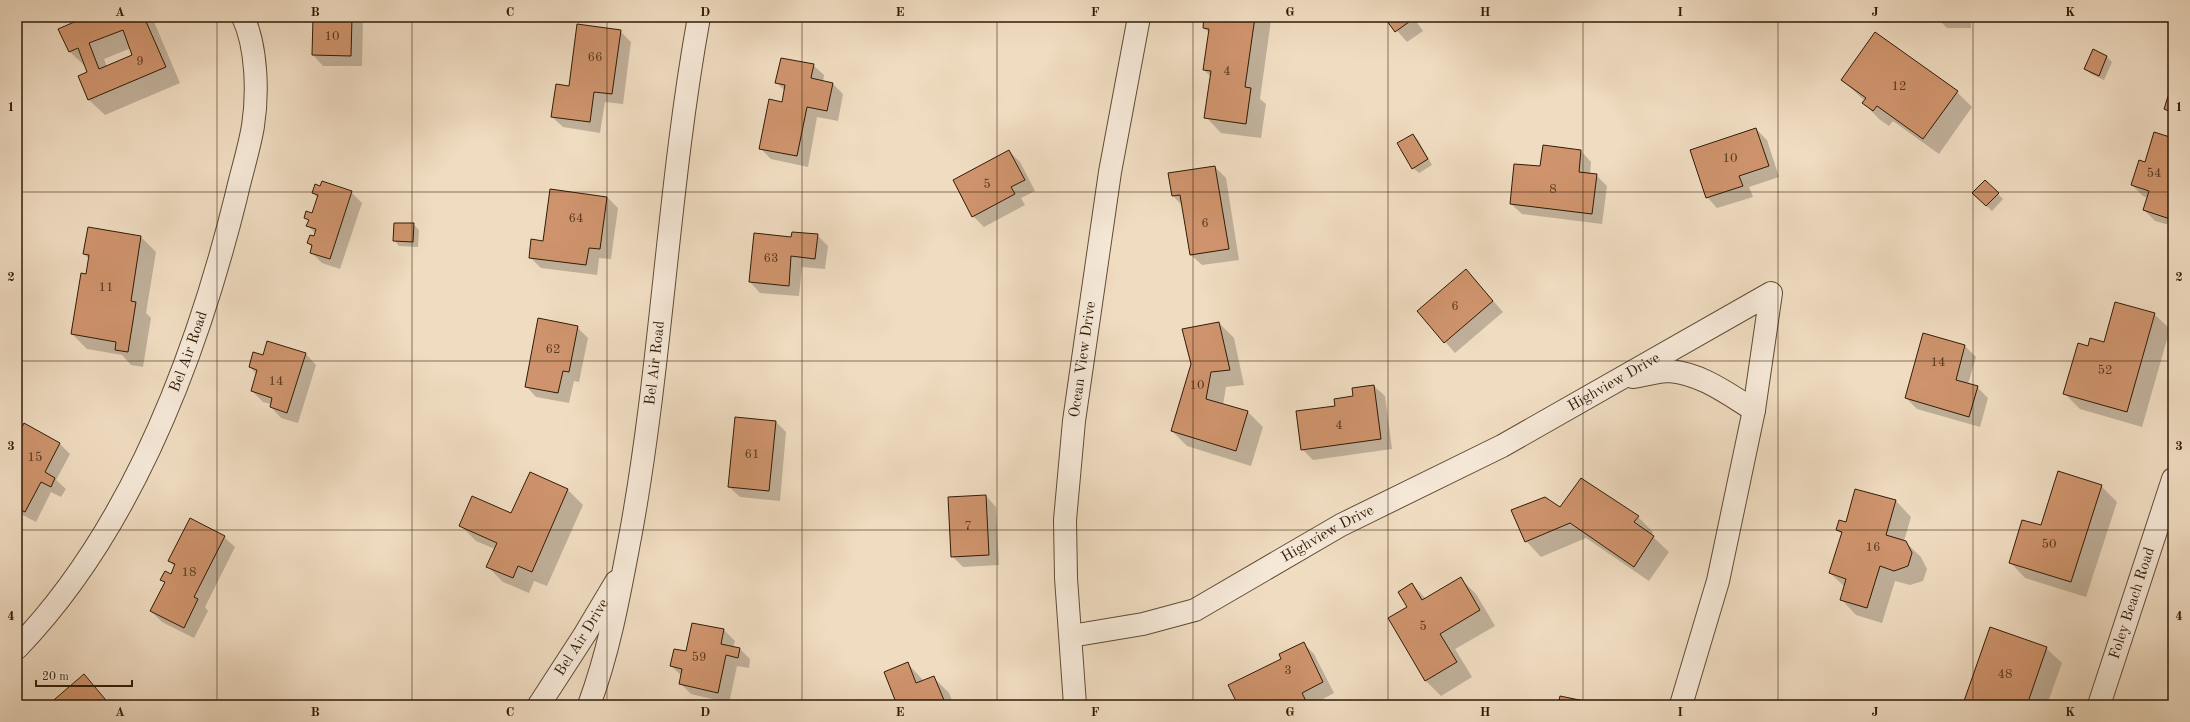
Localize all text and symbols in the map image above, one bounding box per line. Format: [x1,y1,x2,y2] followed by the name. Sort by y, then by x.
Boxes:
[115,6,125,19] text: A
[310,6,320,19] text: B
[506,6,514,19] text: C
[700,6,710,19] text: D
[896,6,905,19] text: E
[1091,6,1100,19] text: F
[1285,6,1295,19] text: G
[1480,6,1491,19] text: H
[1677,6,1683,19] text: I
[1871,6,1879,19] text: J
[2065,6,2075,19] text: K
[324,30,340,43] house number: 10
[587,51,603,64] house number: 66
[136,55,144,68] house number: 9
[1223,65,1231,78] house number: 4
[1891,80,1907,93] house number: 12
[7,101,15,114] text: 1
[2175,101,2183,114] text: 1
[1722,152,1738,165] house number: 10
[2146,167,2162,180] house number: 54
[983,178,991,191] house number: 5
[1549,183,1557,196] house number: 8
[568,212,584,225] house number: 64
[1201,217,1209,230] house number: 6
[763,252,779,265] house number: 63
[7,271,15,284] text: 2
[2175,271,2183,284] text: 2
[98,281,114,294] house number: 11
[1067,300,1099,419] street label: Ocean View Drive
[1451,300,1459,313] house number: 6
[167,309,210,394] street label: Bel Air Road
[643,320,667,406] street label: Bel Air Road
[545,343,561,356] house number: 62
[1566,350,1663,414] street label: Highview Drive
[1930,356,1946,369] house number: 14
[2097,364,2113,377] house number: 52
[268,375,284,388] house number: 14
[1189,379,1205,392] house number: 10
[1335,419,1343,432] house number: 4
[7,440,15,453] text: 3
[2175,440,2183,453] text: 3
[744,448,760,461] house number: 61
[27,451,43,464] house number: 15
[1279,502,1376,565] street label: Highview Drive
[964,520,972,533] house number: 7
[2041,538,2057,551] house number: 50
[1865,541,1881,554] house number: 16
[2107,545,2158,661] street label: Foley Beach Road
[181,566,197,579] house number: 18
[552,596,612,679] street label: Bel Air Drive
[7,610,15,623] text: 4
[2175,610,2183,623] text: 4
[1419,620,1427,633] house number: 5
[691,651,707,664] house number: 59
[36,662,132,688] scale bar
[1284,664,1292,677] house number: 3
[1997,668,2013,681] house number: 48
[42,671,69,683] text: 20 m
[115,706,125,719] text: A
[310,706,320,719] text: B
[506,706,514,719] text: C
[700,706,710,719] text: D
[896,706,905,719] text: E
[1091,706,1100,719] text: F
[1285,706,1295,719] text: G
[1480,706,1491,719] text: H
[1677,706,1683,719] text: I
[1871,706,1879,719] text: J
[2065,706,2075,719] text: K

